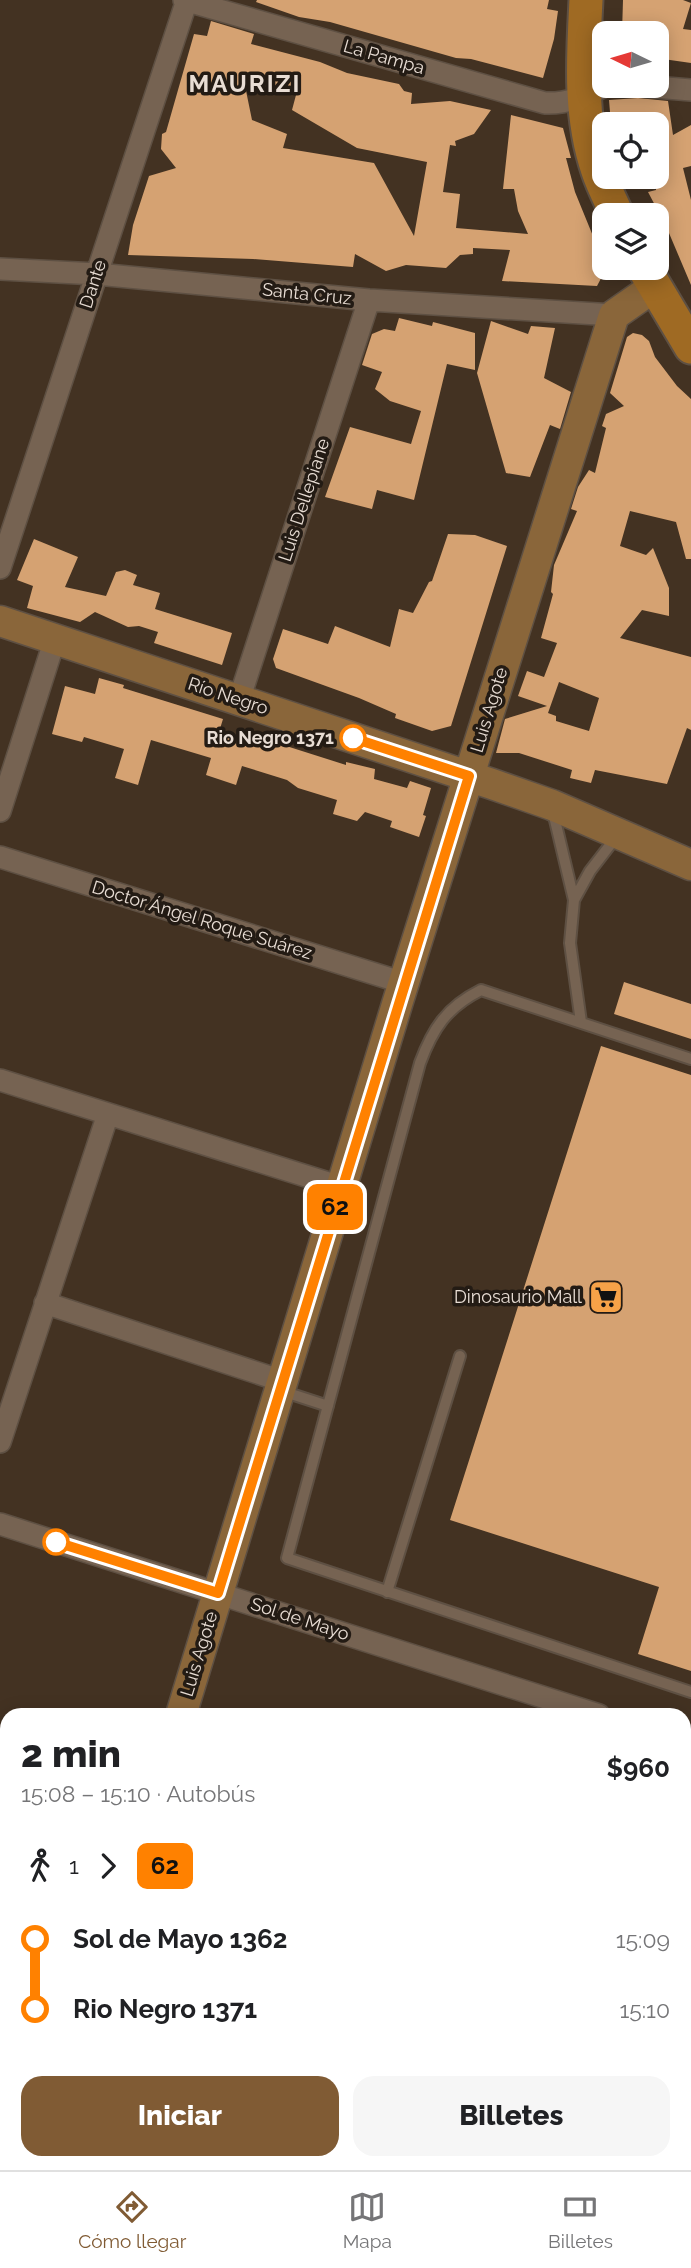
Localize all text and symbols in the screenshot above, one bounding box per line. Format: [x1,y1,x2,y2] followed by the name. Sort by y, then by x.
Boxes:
[592,21,668,98] north arrow
[592,21,669,280] map controls
[341,35,427,78] street label: La Pampa
[189,69,301,98] district label: MAURIZI
[592,112,669,189] button: locate
[592,203,669,280] button: layers
[75,257,110,311] street label: Dante
[261,278,353,309] street label: Santa Cruz
[274,435,333,564] street label: Luis Dellepiane
[466,664,512,755] street label: Luis Agote
[185,673,271,718] street label: Río Negro
[340,725,366,751] marker: Rio Negro 1371
[207,727,334,748] place label: Rio Negro 1371
[90,875,315,963] street label: Doctor Ángel Roque Suárez
[304,1184,366,1230] line badge: 62
[321,1192,349,1221] text: 62
[587,1278,625,1316] supermarket icon: Dinosaurio Mall
[454,1286,582,1307] place label: Dinosaurio Mall
[43,1529,69,1555] unlabelled marker
[248,1593,352,1644] street label: Sol de Mayo
[176,1608,222,1699] street label: Luis Agote
[21,1731,121,1776] text: 2 min
[606,1753,670,1783] text: $960
[21,1780,255,1807] text: 15:08 – 15:10 · Autobús
[21,1847,59,1885] icon: walk
[89,1847,127,1885] icon: forward
[151,1851,179,1880] text: 62
[69,1852,79,1879] text: 1
[73,1924,287,1954] text: Sol de Mayo 1362
[616,1926,670,1953] text: 15:09
[73,1994,257,2024] text: Rio Negro 1371
[619,1996,670,2023] text: 15:10
[21,2076,339,2156] button: Iniciar
[353,2076,670,2156] button: Billetes
[78,2188,186,2252] tab: Cómo llegar
[343,2188,392,2252] tab: Mapa
[548,2188,613,2252] tab: Billetes

